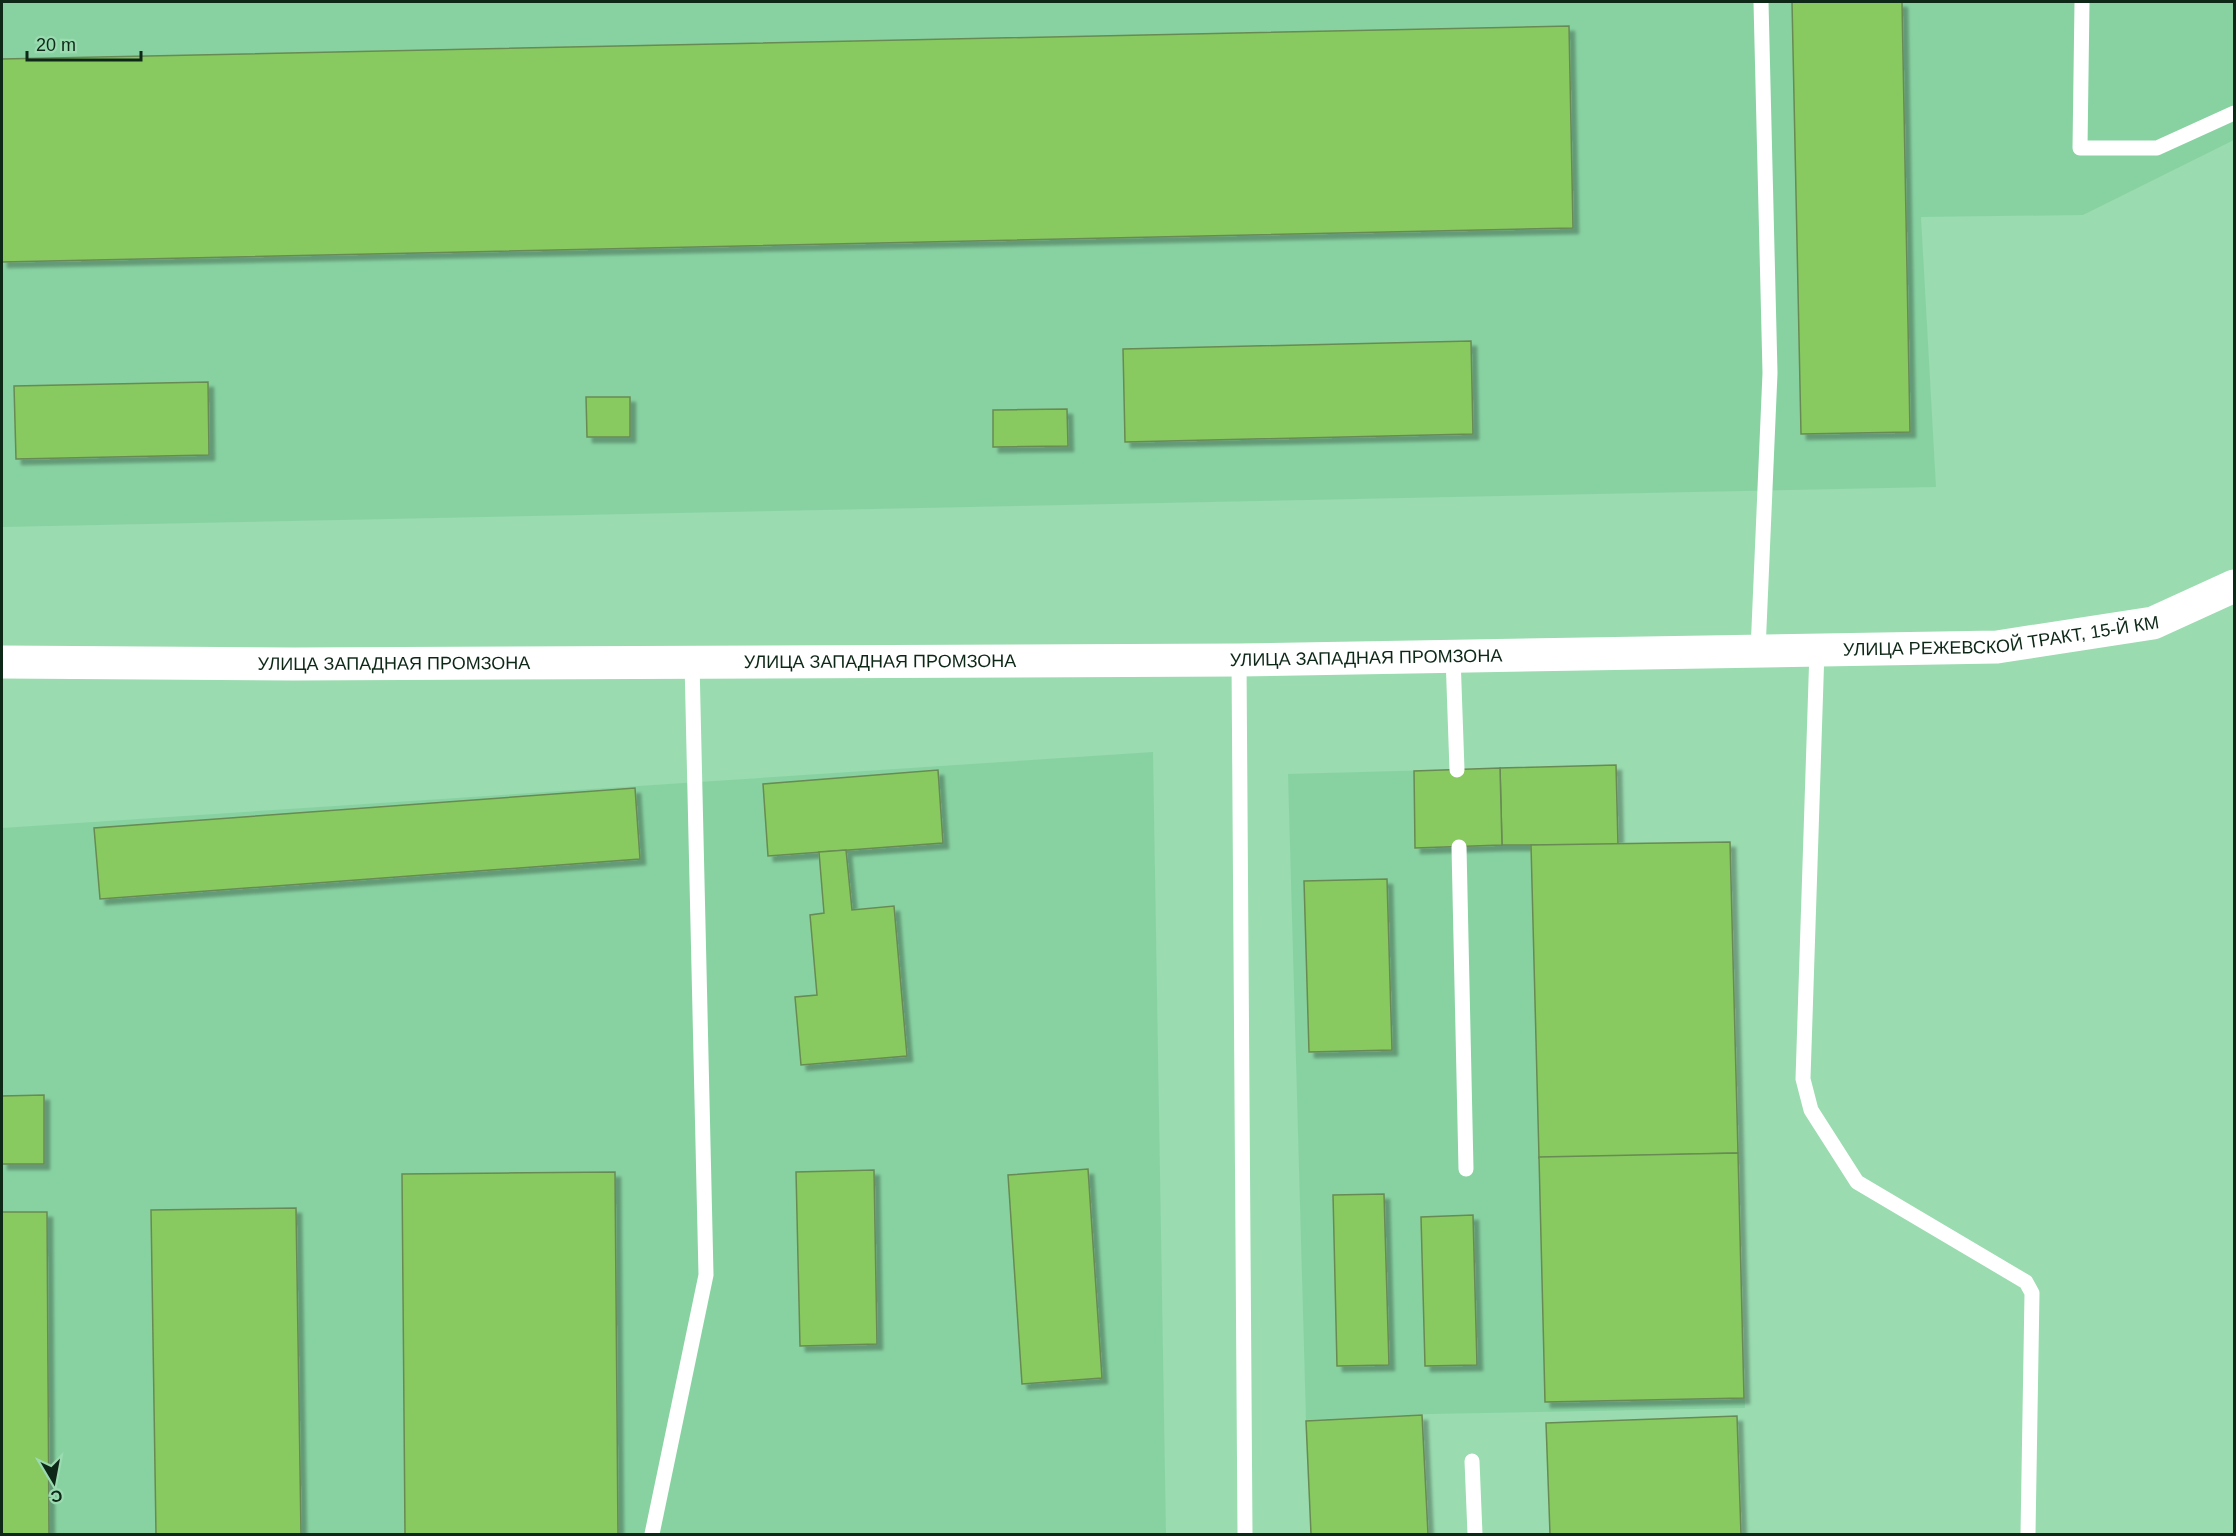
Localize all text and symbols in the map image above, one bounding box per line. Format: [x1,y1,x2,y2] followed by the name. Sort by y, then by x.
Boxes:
[27,24,141,62] scale bar
[36,35,76,55] text: 20 m
[1843,612,2161,660] street label: УЛИЦА РЕЖЕВСКОЙ ТРАКТ, 15-Й КМ
[1230,645,1502,670] street label: УЛИЦА ЗАПАДНАЯ ПРОМЗОНА
[744,651,1016,672] street label: УЛИЦА ЗАПАДНАЯ ПРОМЗОНА
[258,653,530,674] street label: УЛИЦА ЗАПАДНАЯ ПРОМЗОНА
[24,1452,84,1512] north arrow
[49,1487,64,1506] text: С

